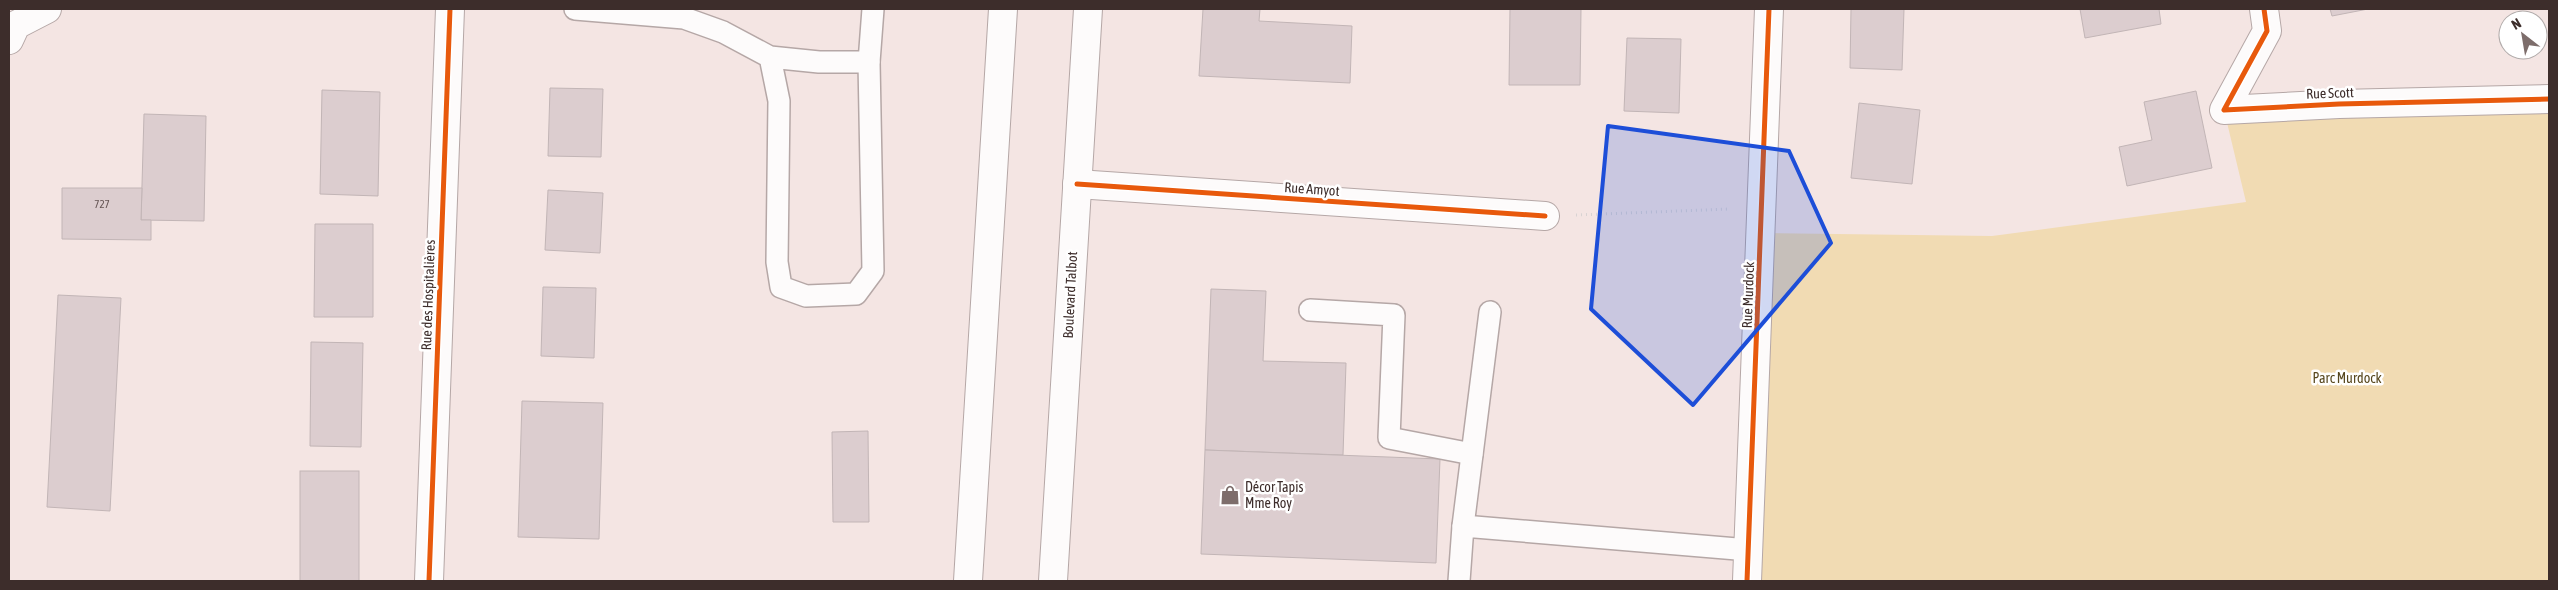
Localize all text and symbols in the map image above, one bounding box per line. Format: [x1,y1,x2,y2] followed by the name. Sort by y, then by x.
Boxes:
[2498,10,2548,60] north arrow
[2509,15,2524,33] text: N
[2306,84,2354,102] street label: Rue Scott
[1284,179,1340,199] street label: Rue Amyot
[94,198,110,210] house number: 727
[418,239,438,351] street label: Rue des Hospitalières
[1060,251,1080,339] street label: Boulevard Talbot
[1739,261,1757,329] street label: Rue Murdock
[2312,370,2382,386] park label: Parc Murdock
[1245,479,1303,511] place label: Décor Tapis Mme Roy
[1219,484,1241,506] shop icon: Décor Tapis Mme Roy

